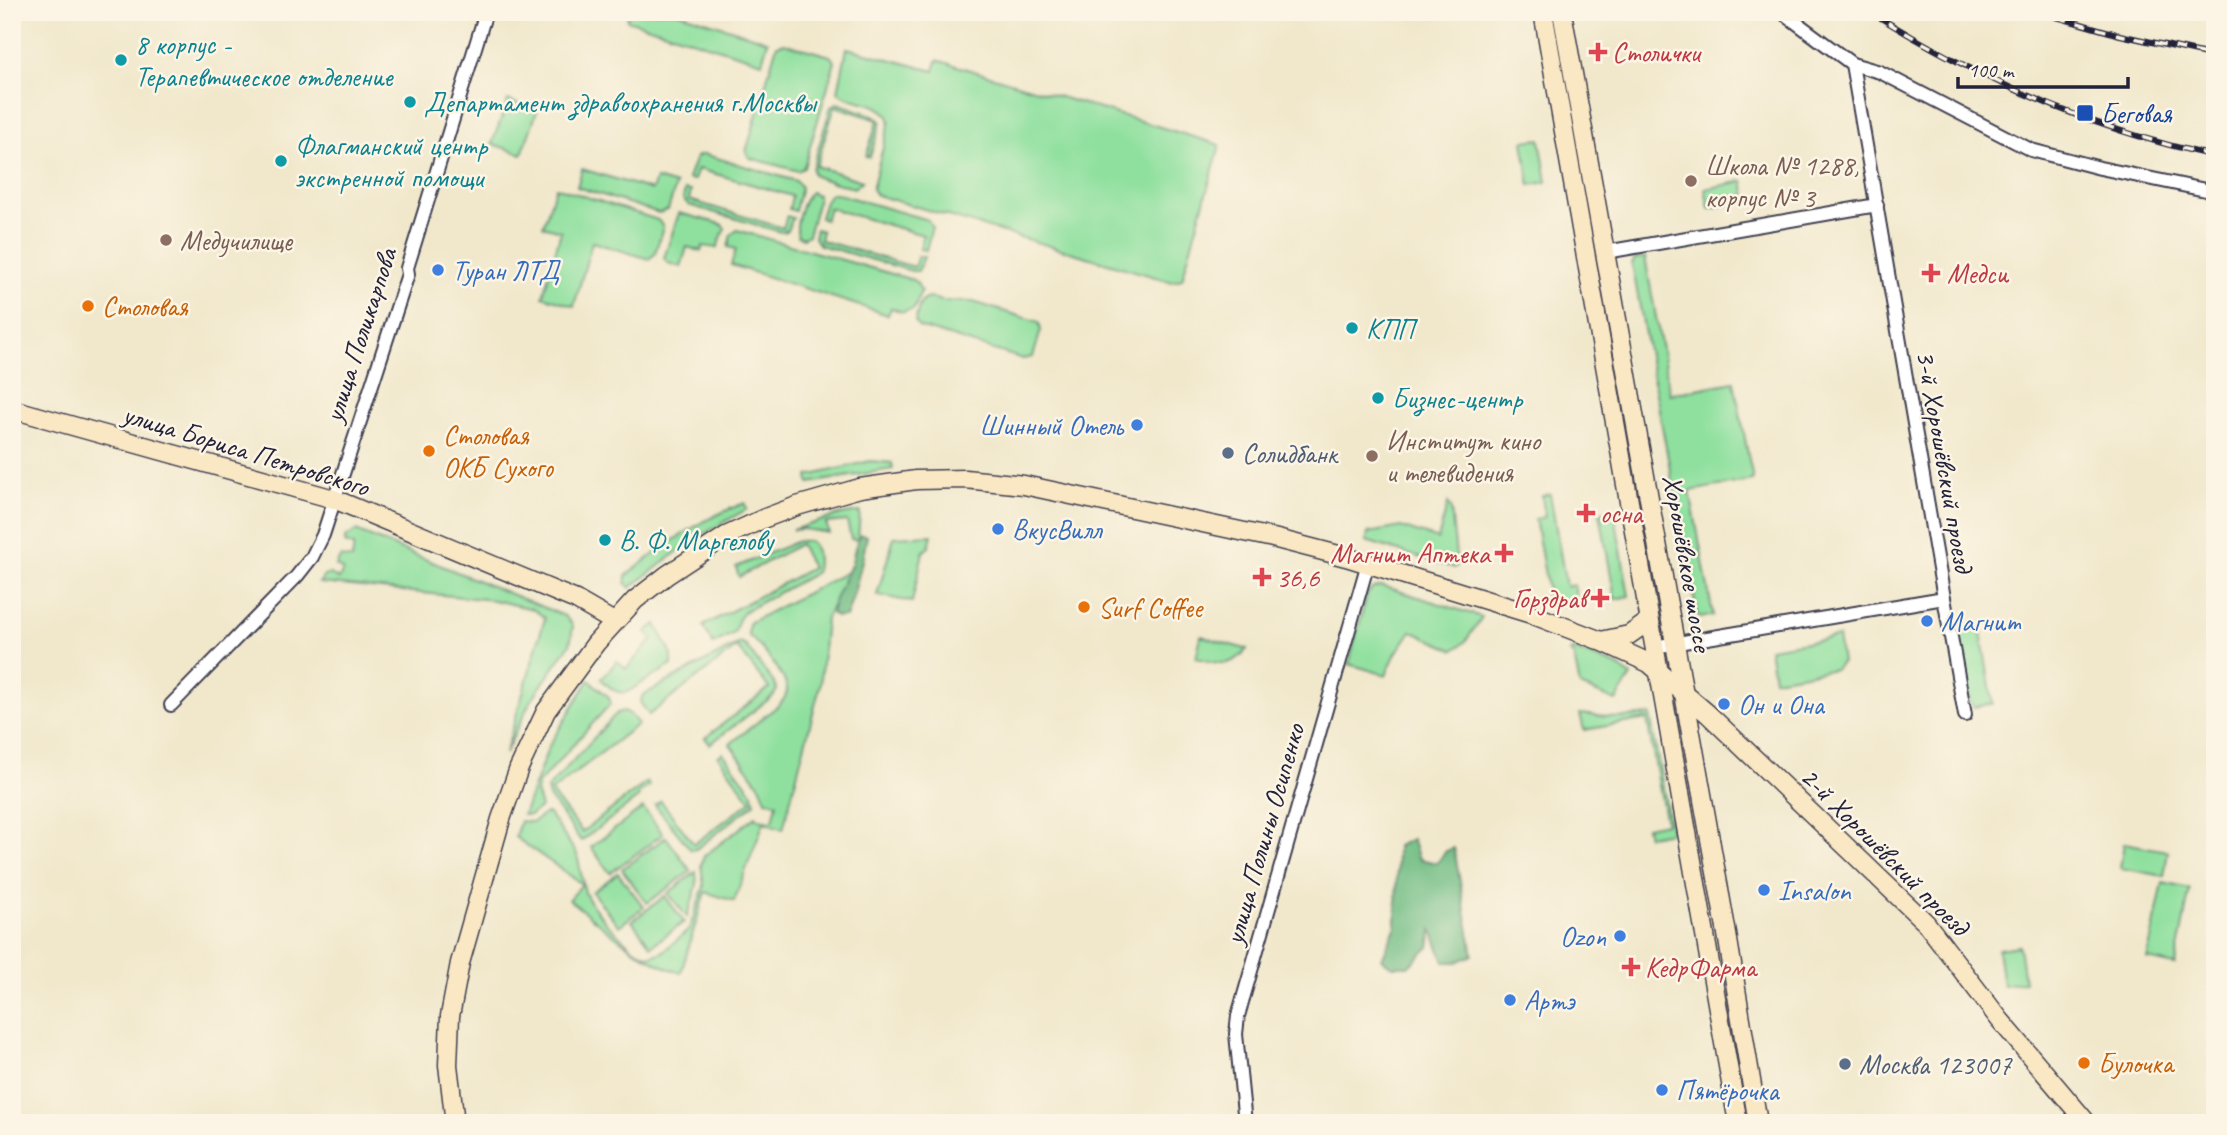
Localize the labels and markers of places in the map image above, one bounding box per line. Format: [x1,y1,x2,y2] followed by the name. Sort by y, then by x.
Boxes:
[135,27,394,94] place label: 8 корпус - Терапевтическое отделение
[1612,35,1703,70] place label: Столички
[1590,44,1606,60] marker: Столички
[113,52,129,68] marker: 8 корпус - Терапевтическое отделение
[424,85,818,121] place label: Департамент здравоохранения г.Москвы
[402,94,418,110] marker: Департамент здравоохранения г.Москвы
[2101,96,2173,131] place label: Беговая
[2075,103,2095,123] marker: Беговая
[295,128,489,195] place label: Флагманский центр экстренной помощи
[1705,148,1859,215] place label: Школа № 1288, корпус № 3
[273,153,289,169] marker: Флагманский центр экстренной помощи
[1683,173,1699,189] marker: Школа № 1288, корпус № 3
[180,223,294,258] place label: Медучилище
[158,232,174,248] marker: Медучилище
[452,253,562,288] place label: Туран ЛТД
[1947,256,2009,291] place label: Медси
[430,262,446,278] marker: Туран ЛТД
[1921,263,1941,283] marker: Медси
[102,289,189,324] place label: Столовая
[80,298,96,314] marker: Столовая
[1366,311,1419,346] place label: КПП
[1344,320,1360,336] marker: КПП
[1392,381,1524,417] place label: Бизнес-центр
[1370,390,1386,406] marker: Бизнес-центр
[979,408,1125,443] place label: Шинный Отель
[1129,417,1145,433] marker: Шинный Отель
[443,418,555,485] place label: Столовая ОКБ Сухого
[1386,423,1542,490] place label: Институт кино и телевидения
[1242,436,1340,471] place label: Солидбанк
[421,443,437,459] marker: Столовая ОКБ Сухого
[1220,445,1236,461] marker: Солидбанк
[1364,448,1380,464] marker: Институт кино и телевидения
[1600,496,1644,531] place label: осна
[1578,505,1594,521] marker: осна
[1012,512,1104,547] place label: ВкусВилл
[990,521,1006,537] marker: ВкусВилл
[619,523,776,558] place label: В. Ф. Маргелову
[597,532,613,548] marker: В. Ф. Маргелову
[1330,536,1492,571] place label: Магнит Аптека
[1496,545,1512,561] marker: Магнит Аптека
[1276,560,1321,595] place label: 36,6
[1254,569,1270,585] marker: 36,6
[1513,581,1591,616] place label: Горздрав
[1098,590,1204,625] place label: Surf Coffee
[1592,590,1608,606] marker: Горздрав
[1076,599,1092,615] marker: Surf Coffee
[1941,604,2022,639] place label: Магнит
[1919,613,1935,629] marker: Магнит
[1738,687,1825,722] place label: Он и Она
[1716,696,1732,712] marker: Он и Она
[1778,873,1852,908] place label: Insalon
[1756,882,1772,898] marker: Insalon
[1560,919,1606,954] place label: Ozon
[1612,928,1628,944] marker: Ozon
[1645,950,1758,985] place label: КедрФарма
[1623,959,1639,975] marker: КедрФарма
[1524,983,1576,1018] place label: Артэ
[1502,992,1518,1008] marker: Артэ
[2098,1046,2176,1081] place label: Булочка
[1859,1047,2013,1082] place label: Москва 123007
[2076,1055,2092,1071] marker: Булочка
[1837,1056,1853,1072] marker: Москва 123007
[1676,1073,1780,1108] place label: Пятёрочка
[1654,1082,1670,1098] marker: Пятёрочка

